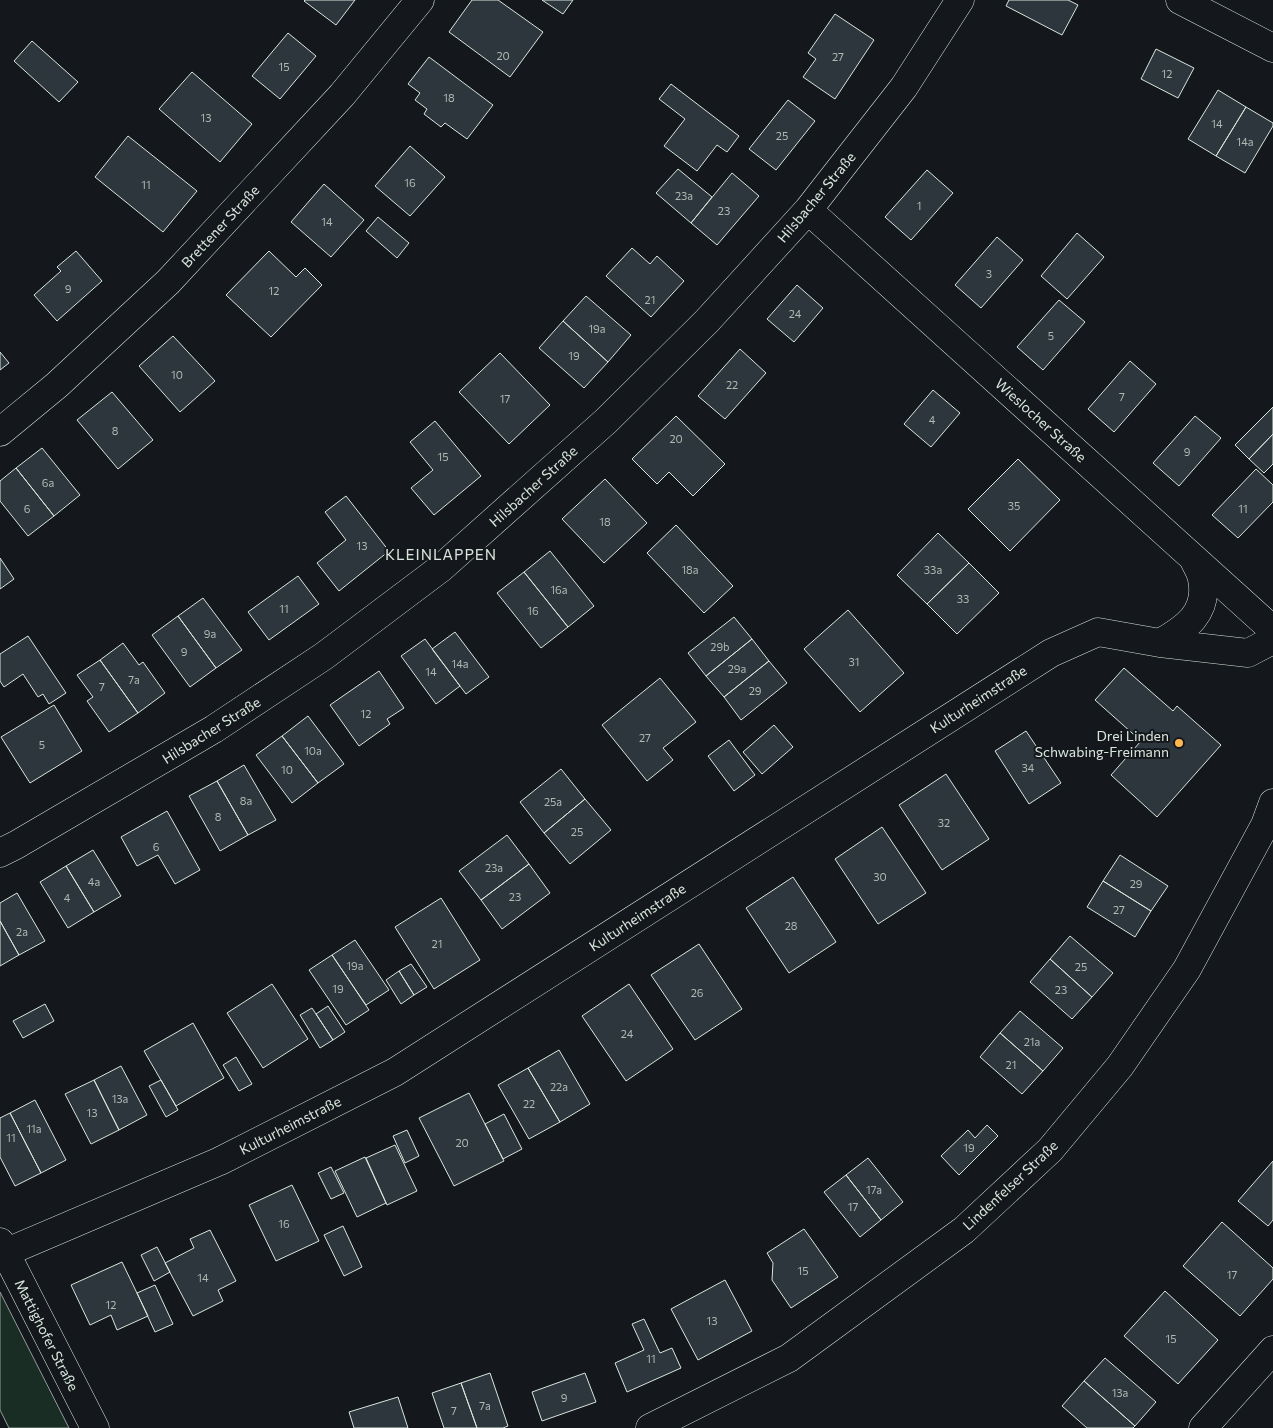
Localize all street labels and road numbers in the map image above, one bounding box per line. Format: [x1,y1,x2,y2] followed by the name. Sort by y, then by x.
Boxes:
[773,148,859,246] street label: Hilsbacher Straße
[177,181,263,271] street label: Brettener Straße
[992,375,1090,465] street label: Wieslocher Straße
[485,442,581,530] street label: Hilsbacher Straße
[927,661,1029,737] street label: Kulturheimstraße
[159,693,263,767] street label: Hilsbacher Straße
[586,879,688,955] street label: Kulturheimstraße
[236,1092,344,1158] street label: Kulturheimstraße
[959,1137,1061,1233] street label: Lindenfelser Straße
[12,1276,82,1394] street label: Mattighofer Straße

